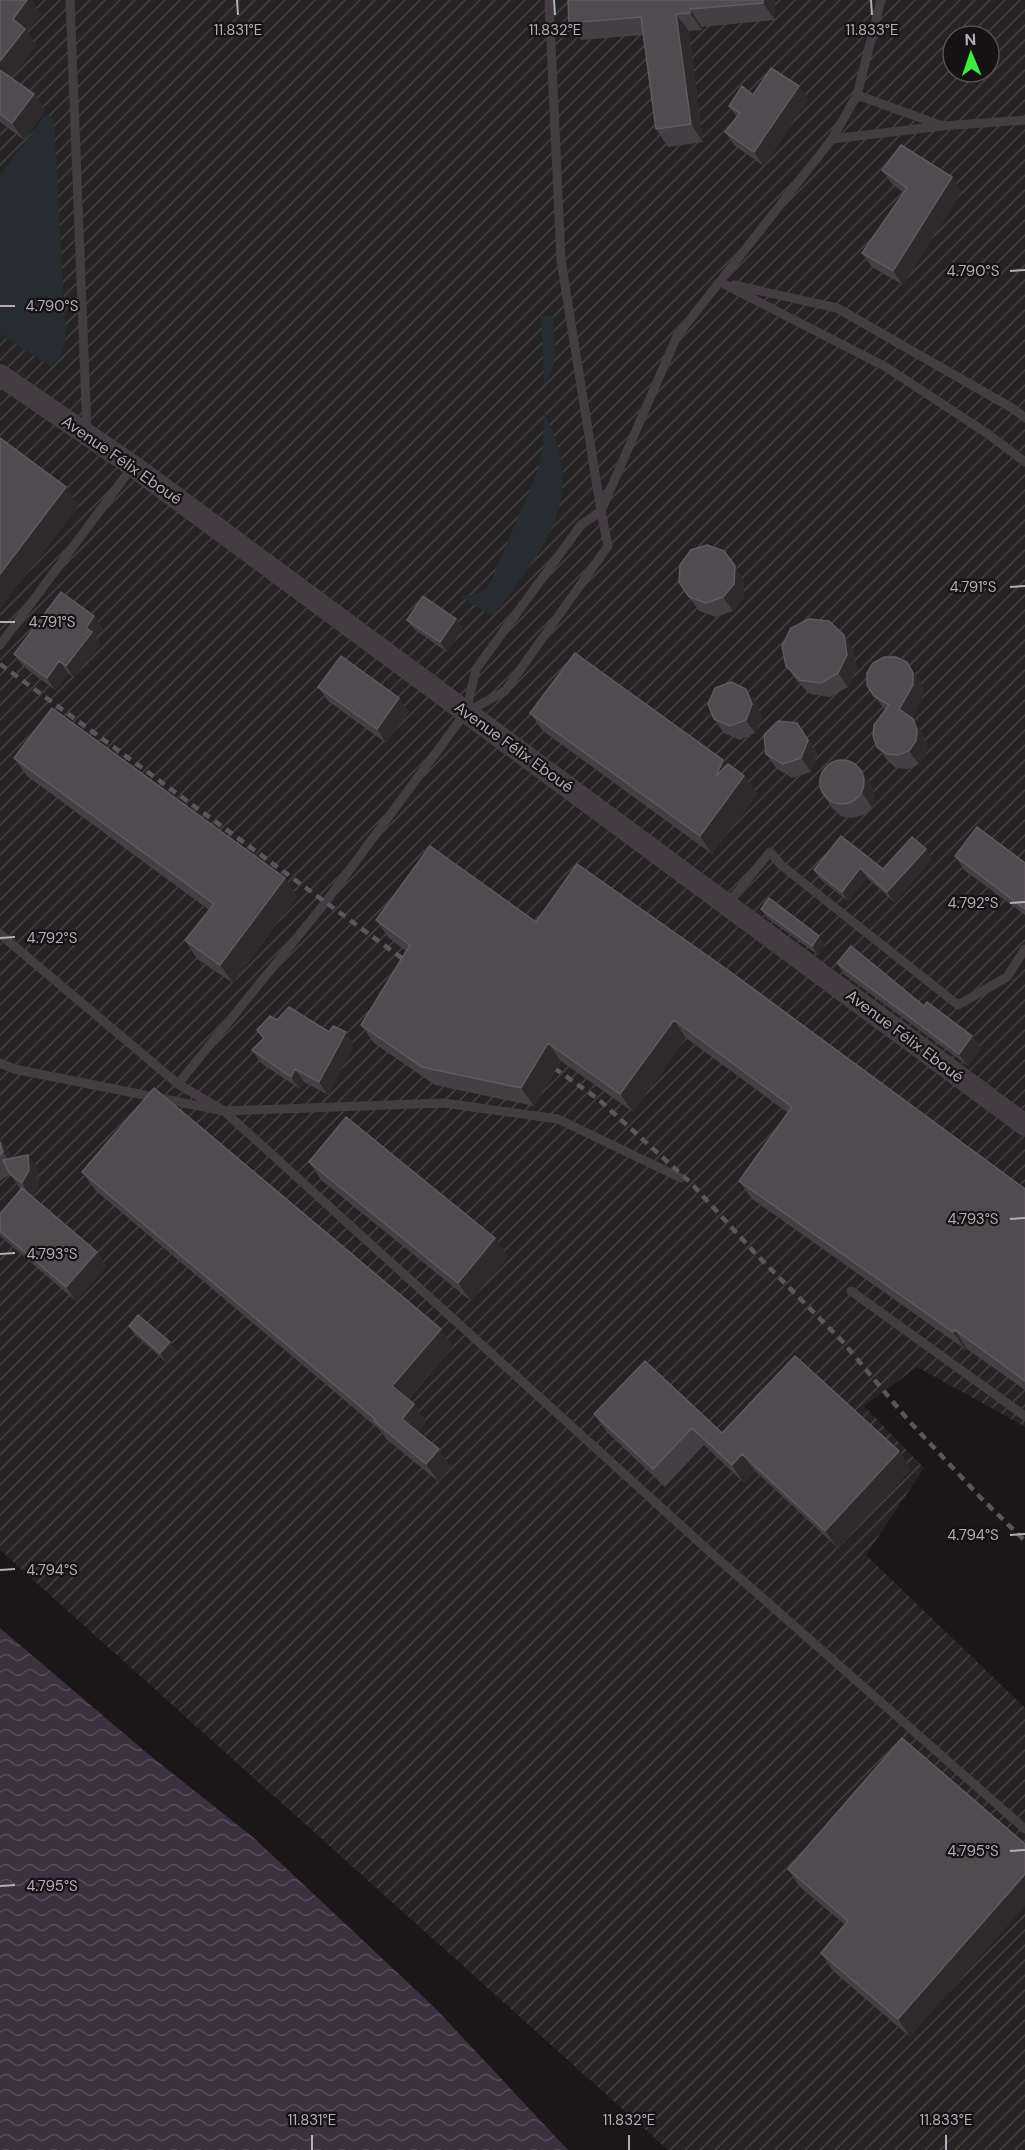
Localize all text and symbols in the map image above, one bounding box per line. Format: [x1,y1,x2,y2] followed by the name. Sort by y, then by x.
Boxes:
[214,20,262,40] text: 11.831°E
[529,20,581,40] text: 11.832°E
[846,20,898,40] text: 11.833°E
[941,24,1001,84] north arrow
[964,29,977,50] text: N
[947,261,1000,281] text: 4.790°S
[26,296,79,316] text: 4.790°S
[58,411,186,509] street label: Avenue Félix Eboué
[950,577,997,597] text: 4.791°S
[29,612,76,632] text: 4.791°S
[450,697,578,797] street label: Avenue Félix Eboué
[948,893,999,913] text: 4.792°S
[27,928,78,948] text: 4.792°S
[842,985,968,1087] street label: Avenue Félix Eboué
[947,1209,999,1229] text: 4.793°S
[26,1244,78,1264] text: 4.793°S
[947,1525,999,1545] text: 4.794°S
[26,1560,78,1580] text: 4.794°S
[947,1841,999,1861] text: 4.795°S
[26,1876,78,1896] text: 4.795°S
[288,2110,336,2130] text: 11.831°E
[603,2110,655,2130] text: 11.832°E
[920,2110,972,2130] text: 11.833°E

